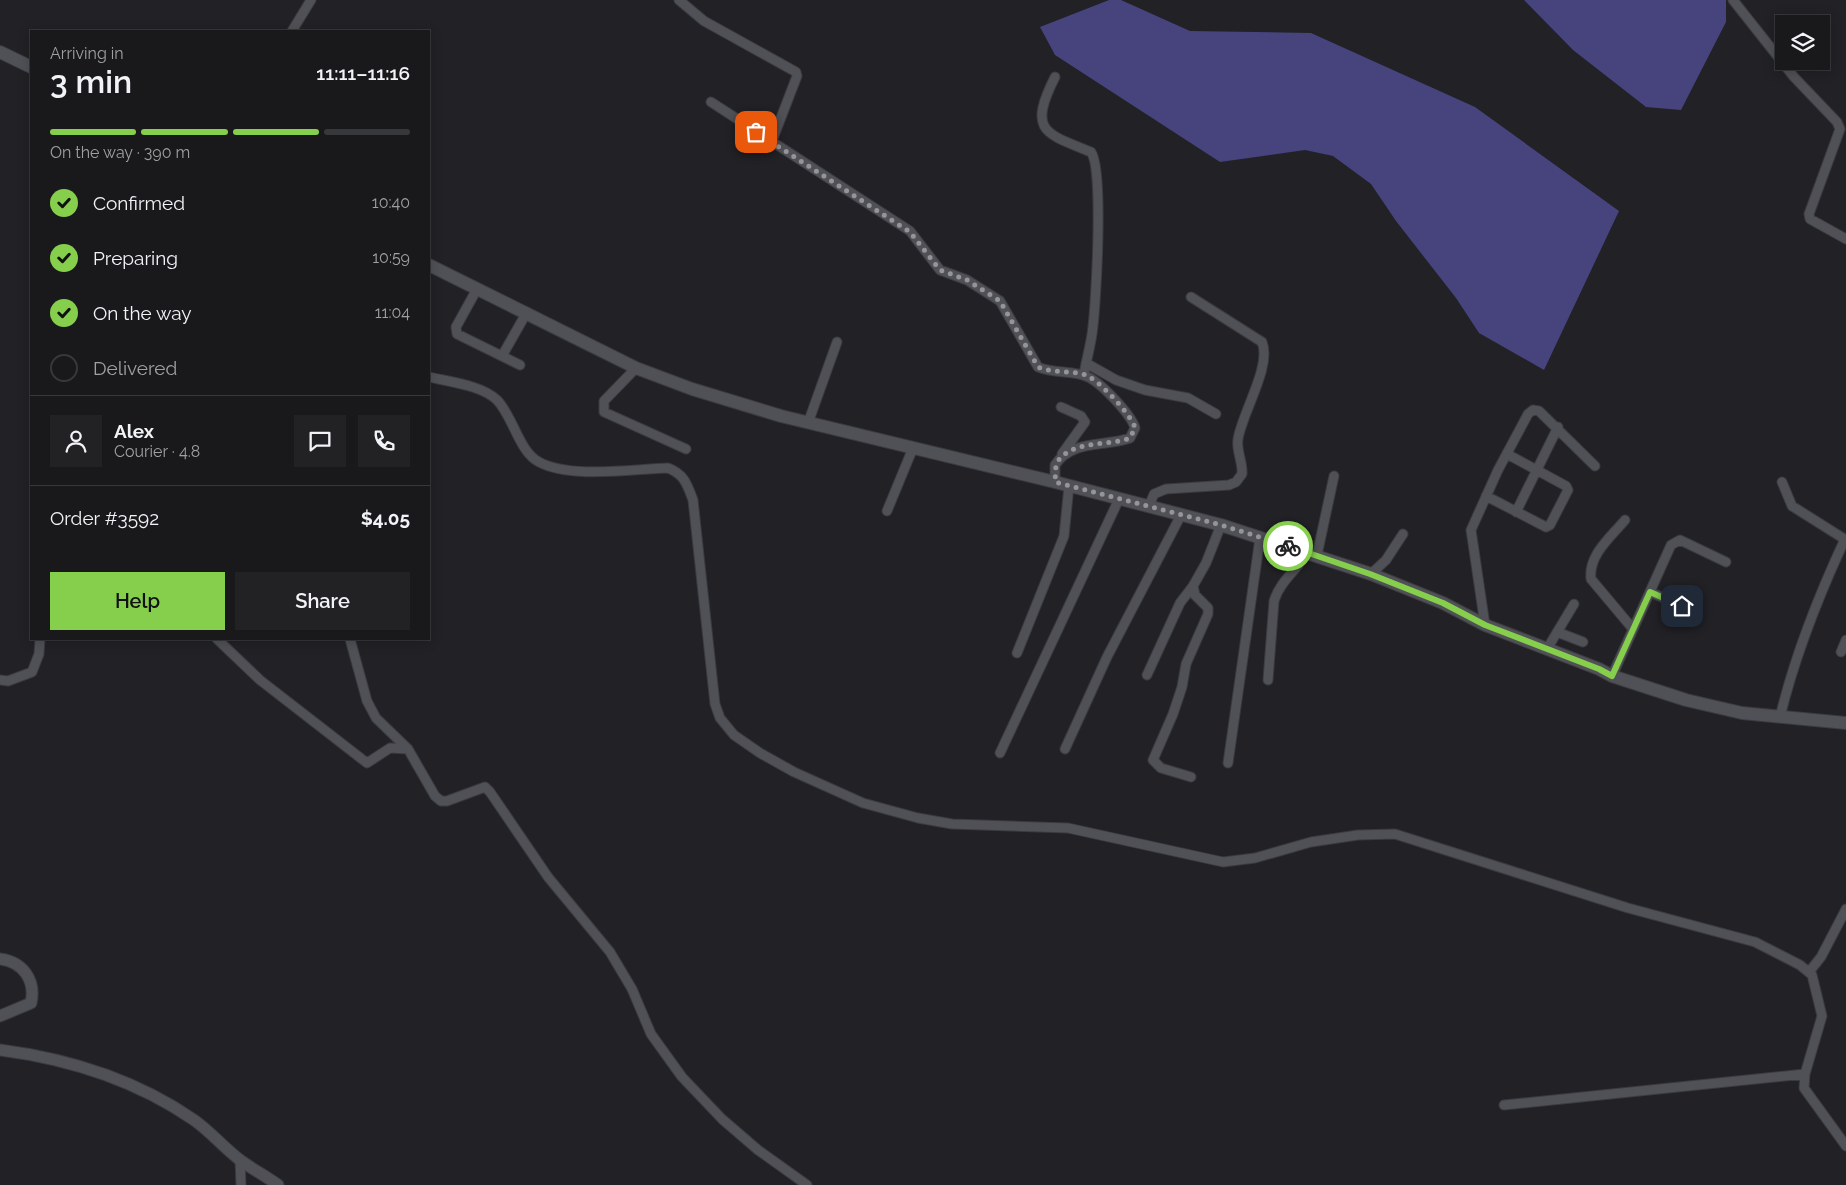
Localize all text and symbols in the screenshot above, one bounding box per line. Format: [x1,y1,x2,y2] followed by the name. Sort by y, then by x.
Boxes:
[1775,15,1830,70] map controls
[1775,15,1830,70] button: layers
[50,44,124,63] text: Arriving in
[316,62,410,84] text: 11:11–11:16
[50,63,132,100] text: 3 min
[735,111,777,153] pin
[742,118,770,146] icon: bag
[50,143,190,162] text: On the way · 390 m
[50,189,78,217] icon: check
[93,192,185,214] text: Confirmed
[372,193,410,212] text: 10:40
[50,244,78,272] icon: check
[93,247,178,269] text: Preparing
[372,248,410,267] text: 10:59
[50,299,78,327] icon: check
[93,302,192,324] text: On the way
[375,303,410,322] text: 11:04
[93,357,177,379] text: Delivered
[50,415,102,467] button: person
[294,415,346,467] button: chat
[358,415,410,467] button: phone
[114,420,154,442] text: Alex
[114,442,200,461] text: Courier · 4.8
[50,507,159,529] text: Order #3592
[361,507,410,529] text: $4.05
[1263,521,1313,571] courier
[1274,532,1302,560] icon: bike
[50,572,225,630] button: Help
[235,572,410,630] button: Share
[1661,585,1703,627] pin
[1668,592,1696,620] icon: home

